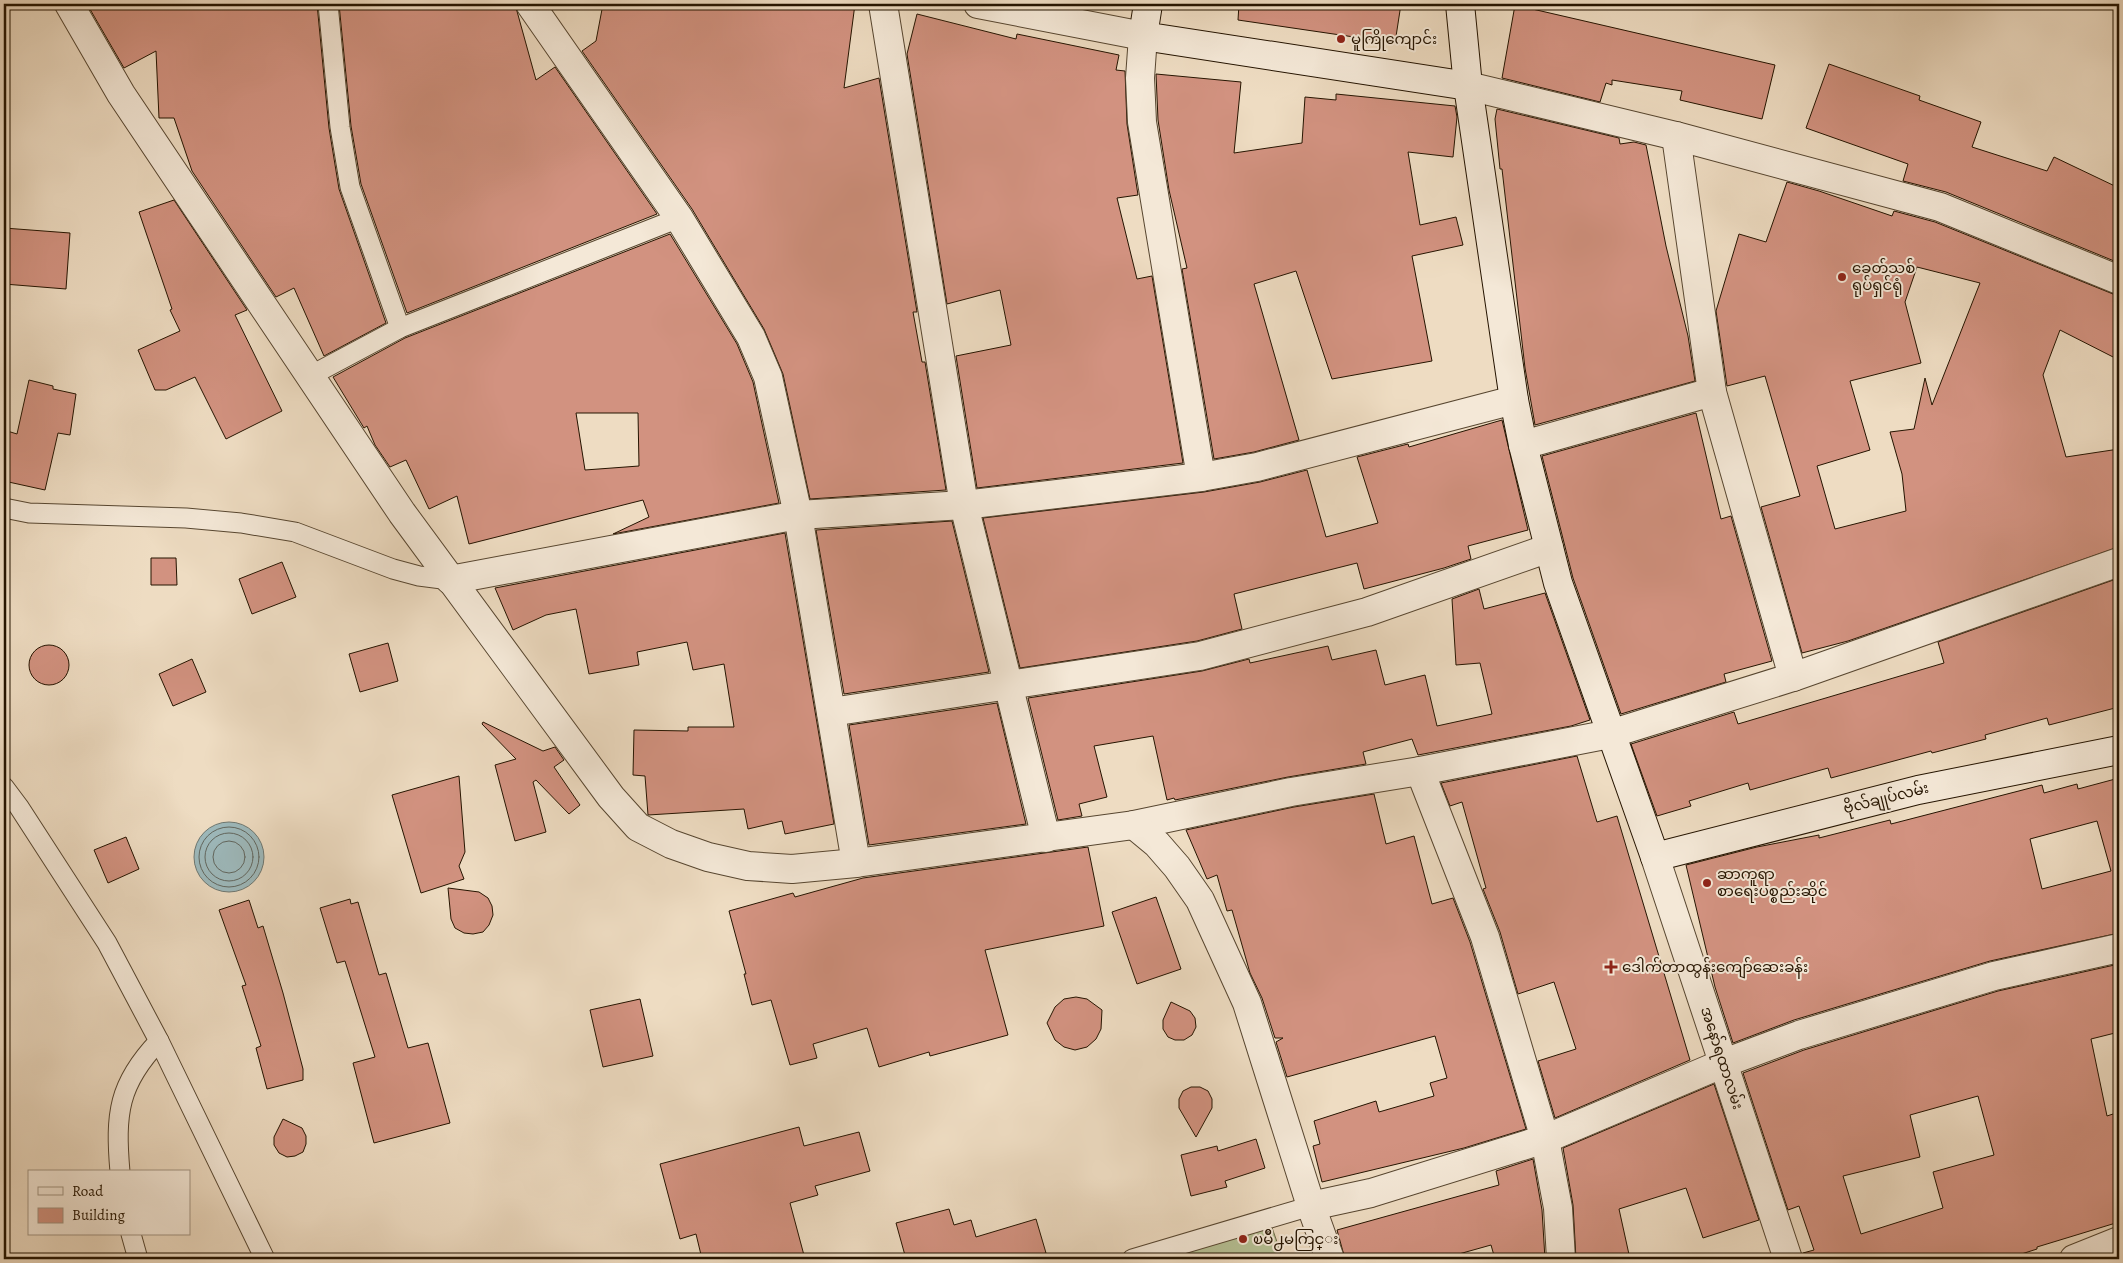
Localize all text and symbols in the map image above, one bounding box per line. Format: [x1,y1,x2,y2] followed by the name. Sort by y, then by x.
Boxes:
[1351,29,1437,51] place label: မူကြိုကျောင်း
[1335,33,1347,45] marker: မူကြိုကျောင်း
[1852,258,1915,297] place label: ခေတ်သစ် ရုပ်‌ရှင်ရုံ
[1836,271,1848,283] marker: ခေတ်သစ် ရုပ်‌ရှင်ရုံ
[1841,778,1931,820] street label: ဗိုလ်‌ချုပ်‌လမ်း
[1717,864,1827,903] place label: ဆာကူရာ စာရေးပစ္စည်းဆိုင်
[1701,877,1713,889] marker: ဆာကူရာ စာရေးပစ္စည်းဆိုင်
[1622,957,1808,979] place label: ဒေါက်တာထွန်းကျော်ဆေးခန်း
[1604,960,1618,974] marker: ဒေါက်တာထွန်းကျော်ဆေးခန်း
[1694,1004,1748,1113] street label: အ‌နော်‌ရထာလမ်း
[28,1170,190,1236] legend
[72,1181,104,1201] text: Road
[72,1205,125,1225] text: Building
[1253,1229,1338,1251] place label: ၿမိဳ႕မကြင္း
[1237,1233,1249,1245] marker: ၿမိဳ႕မကြင္း

